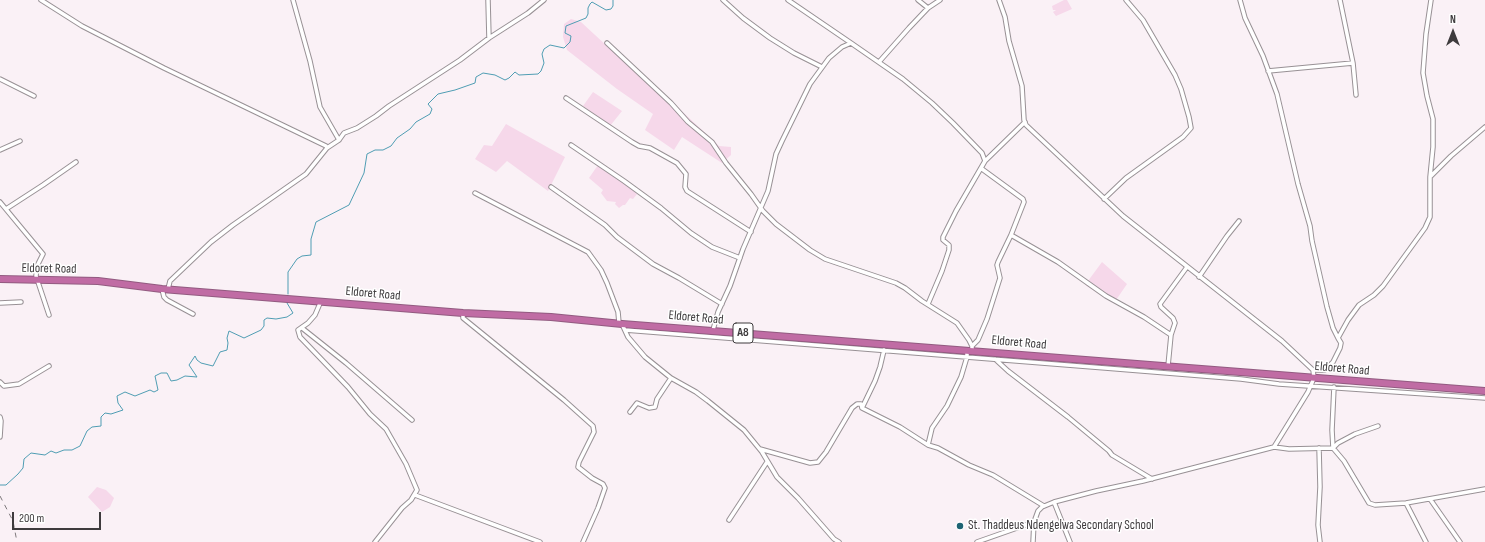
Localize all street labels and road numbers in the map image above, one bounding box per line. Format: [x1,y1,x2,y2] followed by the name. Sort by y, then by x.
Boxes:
[21,261,77,277] street label: Eldoret Road
[345,284,401,304] street label: Eldoret Road
[668,308,724,328] street label: Eldoret Road
[733,323,753,343] road number: A8
[991,333,1047,353] street label: Eldoret Road
[1314,359,1370,379] street label: Eldoret Road

